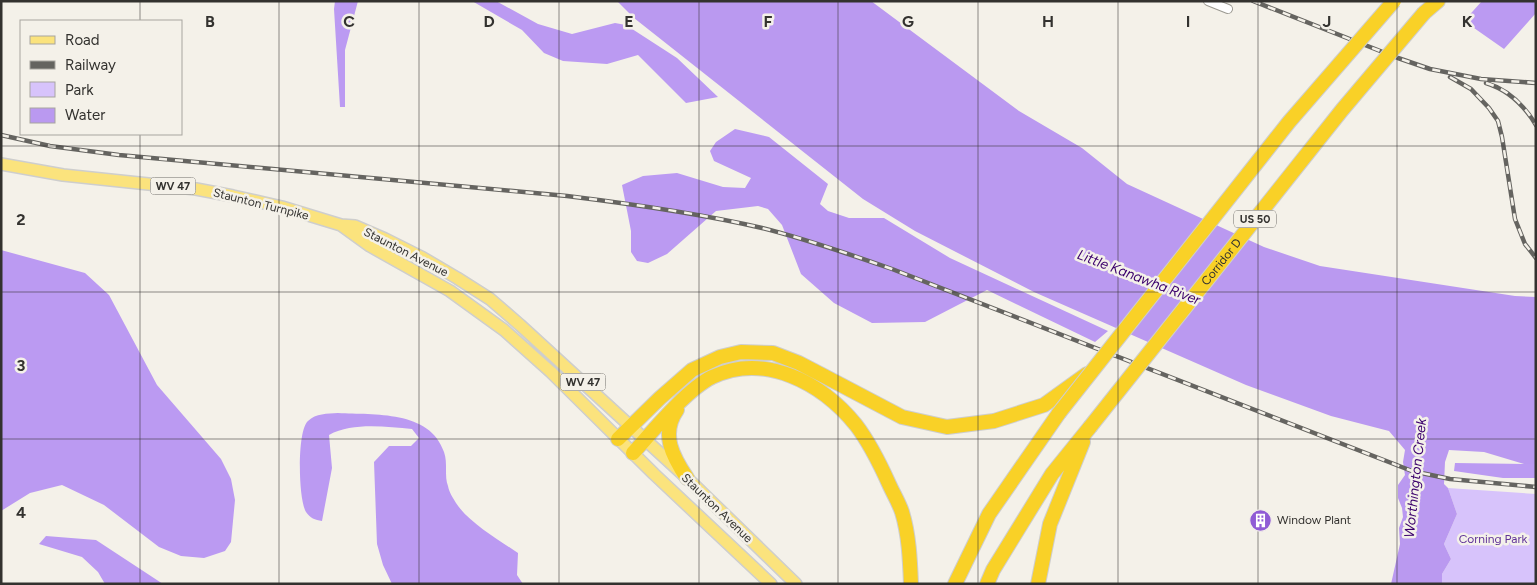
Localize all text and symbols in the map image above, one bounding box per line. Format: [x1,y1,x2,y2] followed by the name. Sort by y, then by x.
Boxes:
[205,12,215,31] text: B
[343,12,355,31] text: C
[483,12,495,31] text: D
[624,12,634,31] text: E
[764,12,773,31] text: F
[902,12,914,31] text: G
[1042,12,1054,31] text: H
[1186,12,1190,31] text: I
[1323,12,1331,31] text: J
[1462,12,1473,31] text: K
[20,20,182,135] legend
[65,31,100,49] text: Road
[65,56,116,74] text: Railway
[65,81,94,99] text: Park
[65,106,105,124] text: Water
[150,178,196,195] road number: WV 47
[212,185,311,223] street label: Staunton Turnpike
[16,210,26,229] text: 2
[1234,210,1276,228] road number: US 50
[361,225,451,280] street label: Staunton Avenue
[1198,236,1244,288] street label: Corridor D
[1075,246,1204,309] water label: Little Kanawha River
[17,356,26,375] text: 3
[560,374,606,391] road number: WV 47
[1401,416,1430,539] water label: Worthington Creek
[679,471,756,546] street label: Staunton Avenue
[16,503,26,522] text: 4
[1249,508,1273,532] building icon: Window Plant
[1277,513,1352,527] place label: Window Plant
[1459,532,1528,546] park label: Corning Park

